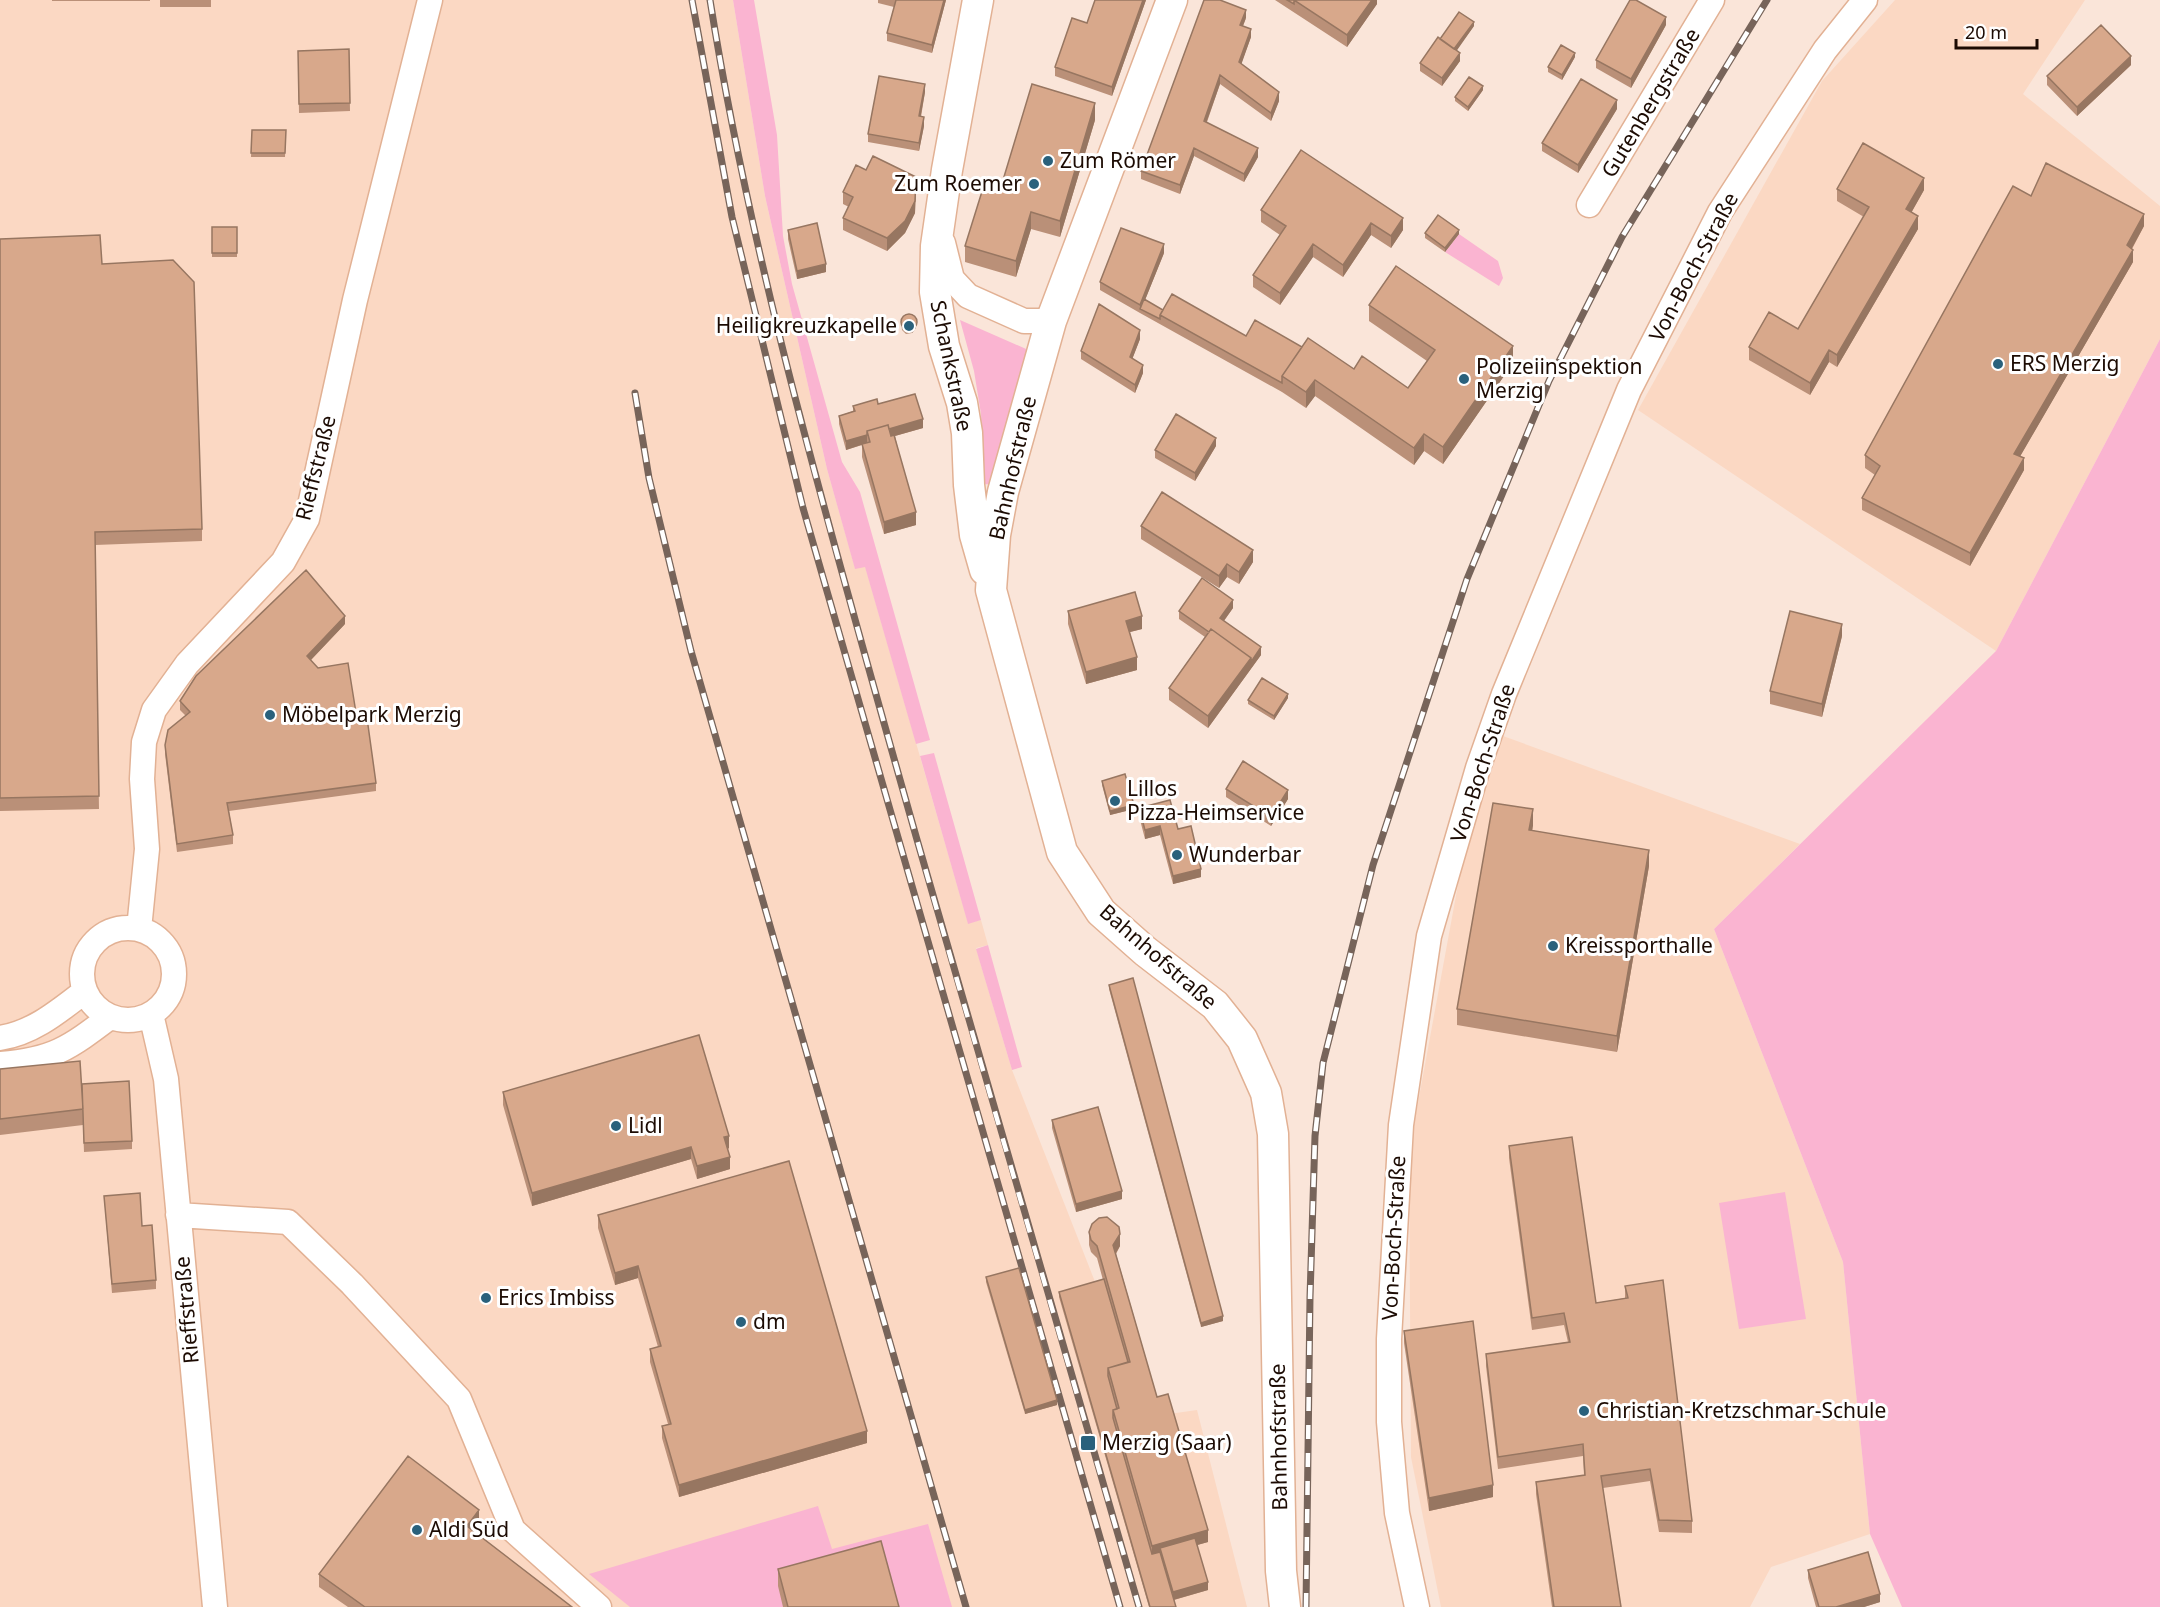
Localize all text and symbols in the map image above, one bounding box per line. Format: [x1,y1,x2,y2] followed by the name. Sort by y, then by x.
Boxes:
[1956,12,2037,50] scale bar
[1965,20,2007,44] text: 20 m
[1594,23,1706,182] street label: Gutenbergstraße
[1060,146,1176,174] place label: Zum Römer
[1041,154,1055,168] marker: Zum Römer
[894,169,1022,197] place label: Zum Roemer
[1027,177,1041,191] marker: Zum Roemer
[1642,187,1744,346] street label: Von-Boch-Straße
[924,298,980,434] street label: Schankstraße
[716,311,897,339] place label: Heiligkreuzkapelle
[902,319,916,333] marker: Heiligkreuzkapelle
[2010,349,2120,377] place label: ERS Merzig
[1476,352,1643,404] place label: Polizeiinspektion Merzig
[1991,357,2005,371] marker: ERS Merzig
[1457,372,1471,386] marker: Polizeiinspektion Merzig
[982,393,1042,543] street label: Bahnhofstraße
[288,412,342,523] street label: Rieffstraße
[1443,680,1521,846] street label: Von-Boch-Straße
[282,700,462,728] place label: Möbelpark Merzig
[263,708,277,722] marker: Möbelpark Merzig
[1127,774,1304,826] place label: Lillos Pizza-Heimservice
[1108,794,1122,808] marker: Lillos Pizza-Heimservice
[1189,840,1301,868] place label: Wunderbar
[1170,848,1184,862] marker: Wunderbar
[1094,897,1223,1015] street label: Bahnhofstraße
[1565,931,1713,959] place label: Kreissporthalle
[1546,939,1560,953] marker: Kreissporthalle
[628,1111,663,1139] place label: Lidl
[609,1119,623,1133] marker: Lidl
[1375,1155,1411,1321] street label: Von-Boch-Straße
[167,1255,205,1365] street label: Rieffstraße
[498,1283,615,1311] place label: Erics Imbiss
[479,1291,493,1305] marker: Erics Imbiss
[753,1307,786,1335] place label: dm
[734,1315,748,1329] marker: dm
[1263,1363,1293,1511] street label: Bahnhofstraße
[1596,1396,1886,1424] place label: Christian-Kretzschmar-Schule
[1577,1404,1591,1418] marker: Christian-Kretzschmar-Schule
[1102,1428,1232,1456] place label: Merzig (Saar)
[1079,1434,1097,1452] marker: Merzig (Saar)
[429,1515,509,1543] place label: Aldi Süd
[410,1523,424,1537] marker: Aldi Süd

